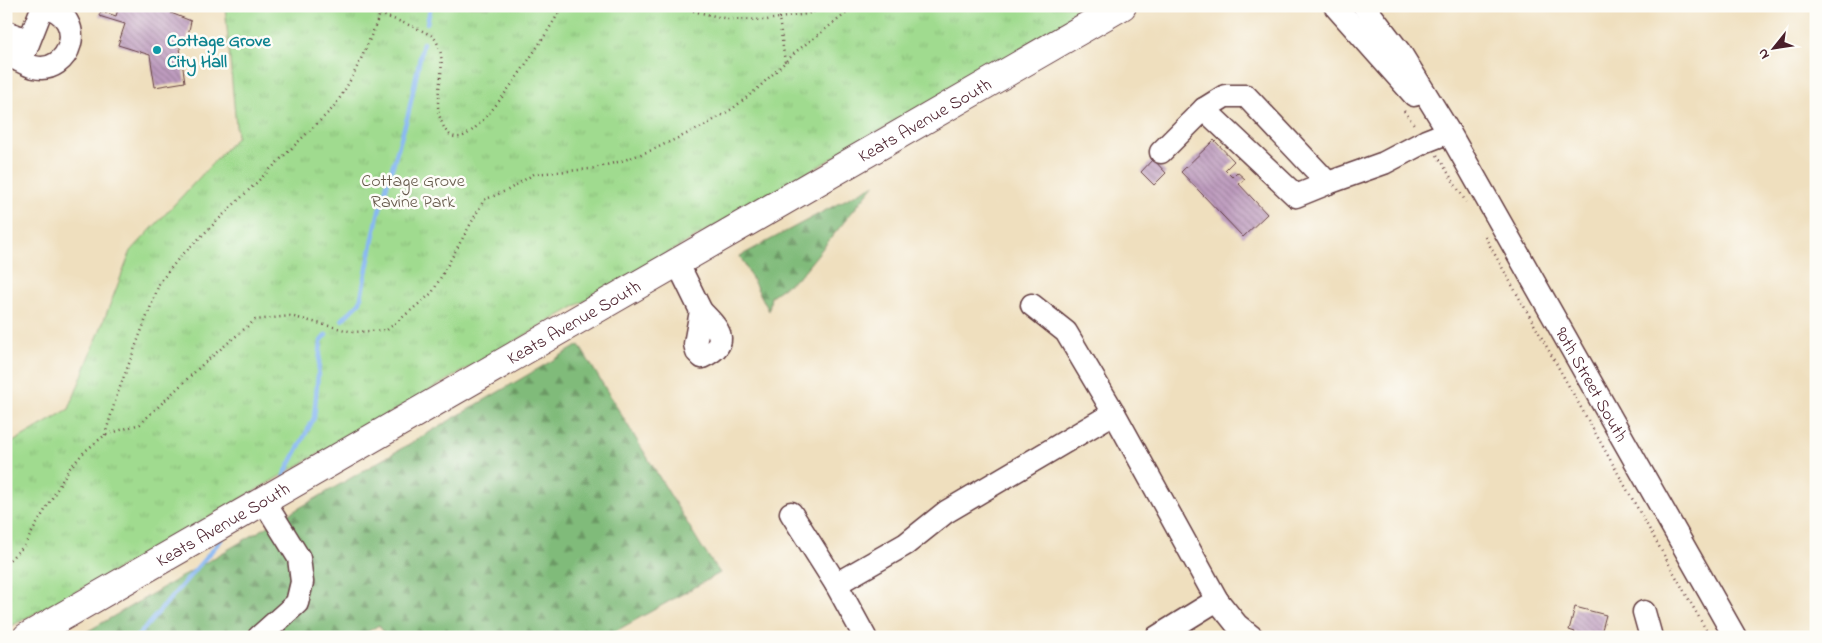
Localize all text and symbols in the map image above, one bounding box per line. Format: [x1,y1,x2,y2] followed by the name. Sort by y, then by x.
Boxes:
[1750,22,1800,72] north arrow
[167,29,271,77] place label: Cottage Grove City Hall
[151,44,163,56] marker: Cottage Grove City Hall
[1753,44,1775,63] text: N
[854,73,997,170] street label: Keats Avenue South
[361,169,466,216] park label: Cottage Grove Ravine Park
[503,275,646,373] street label: Keats Avenue South
[1547,323,1633,447] street label: 90th Street South
[152,477,295,575] street label: Keats Avenue South

